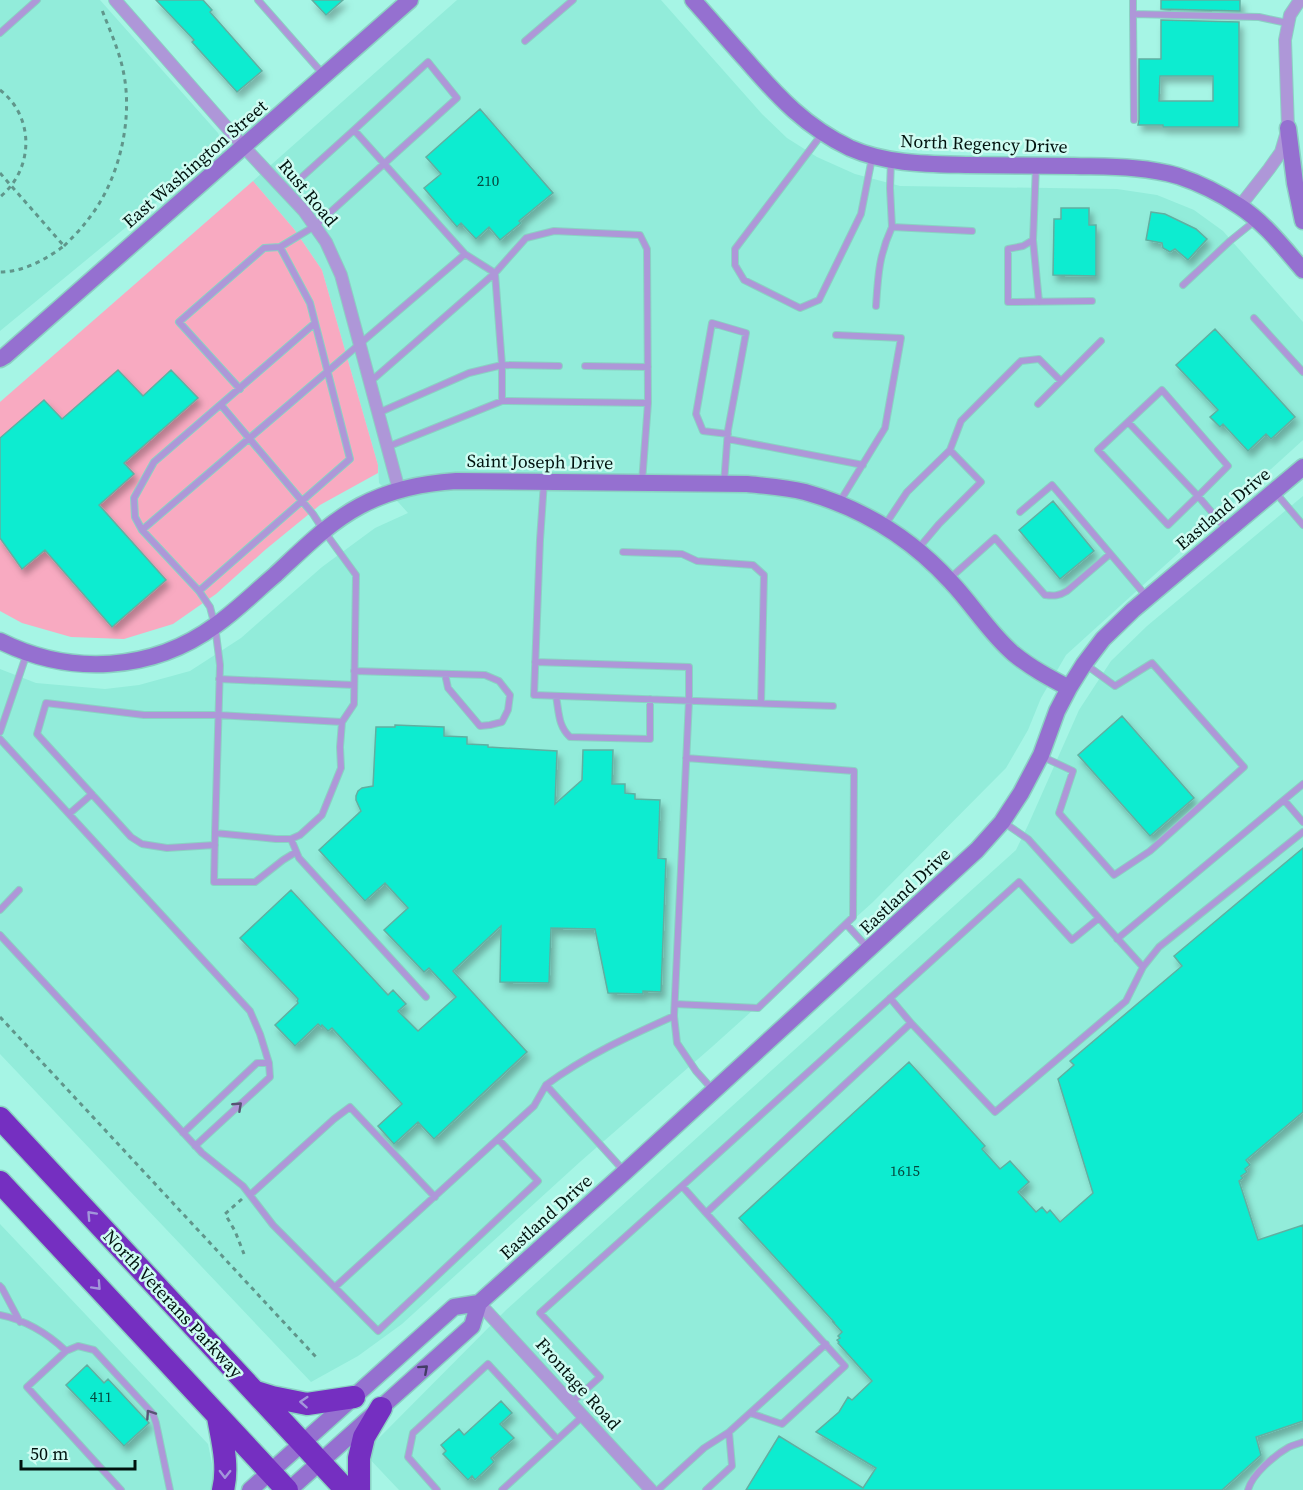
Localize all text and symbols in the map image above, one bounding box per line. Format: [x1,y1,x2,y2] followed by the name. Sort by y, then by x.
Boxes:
[117,94,272,233] street label: East Washington Street
[900,128,1068,159] street label: North Regency Drive
[273,154,344,232] street label: Rust Road
[477,170,499,191] house number: 210
[467,448,613,475] street label: Saint Joseph Drive
[1170,462,1275,556] street label: Eastland Drive
[853,842,956,940] street label: Eastland Drive
[231,1102,242,1113] one-way arrow
[890,1160,920,1181] house number: 1615
[494,1168,597,1265] street label: Eastland Drive
[87,1212,98,1222] one-way arrow
[98,1224,249,1384] street label: North Veterans Parkway
[90,1279,101,1290] one-way arrow
[530,1332,627,1435] street label: Frontage Road
[418,1365,428,1376] one-way arrow
[90,1386,112,1407] house number: 411
[300,1396,309,1409] one-way arrow
[146,1409,157,1420] one-way arrow
[21,1433,135,1471] scale bar
[30,1441,68,1466] text: 50 m
[218,1470,231,1479] one-way arrow

